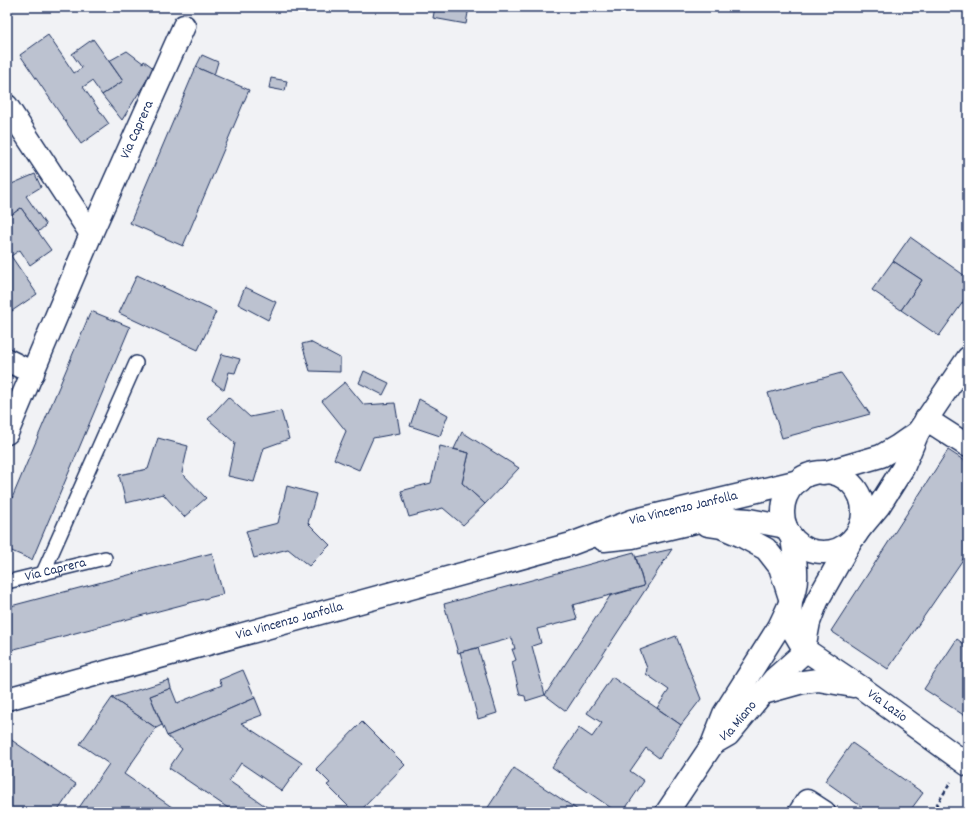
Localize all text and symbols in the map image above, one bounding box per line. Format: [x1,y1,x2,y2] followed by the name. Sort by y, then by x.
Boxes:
[116,97,160,162] street label: Via Caprera
[627,486,740,531] street label: Via Vincenzo Janfolla
[23,553,89,587] street label: Via Caprera
[234,597,346,646] street label: Via Vincenzo Janfolla
[863,685,911,728] street label: Via Lazio
[716,697,762,748] street label: Via Miano

